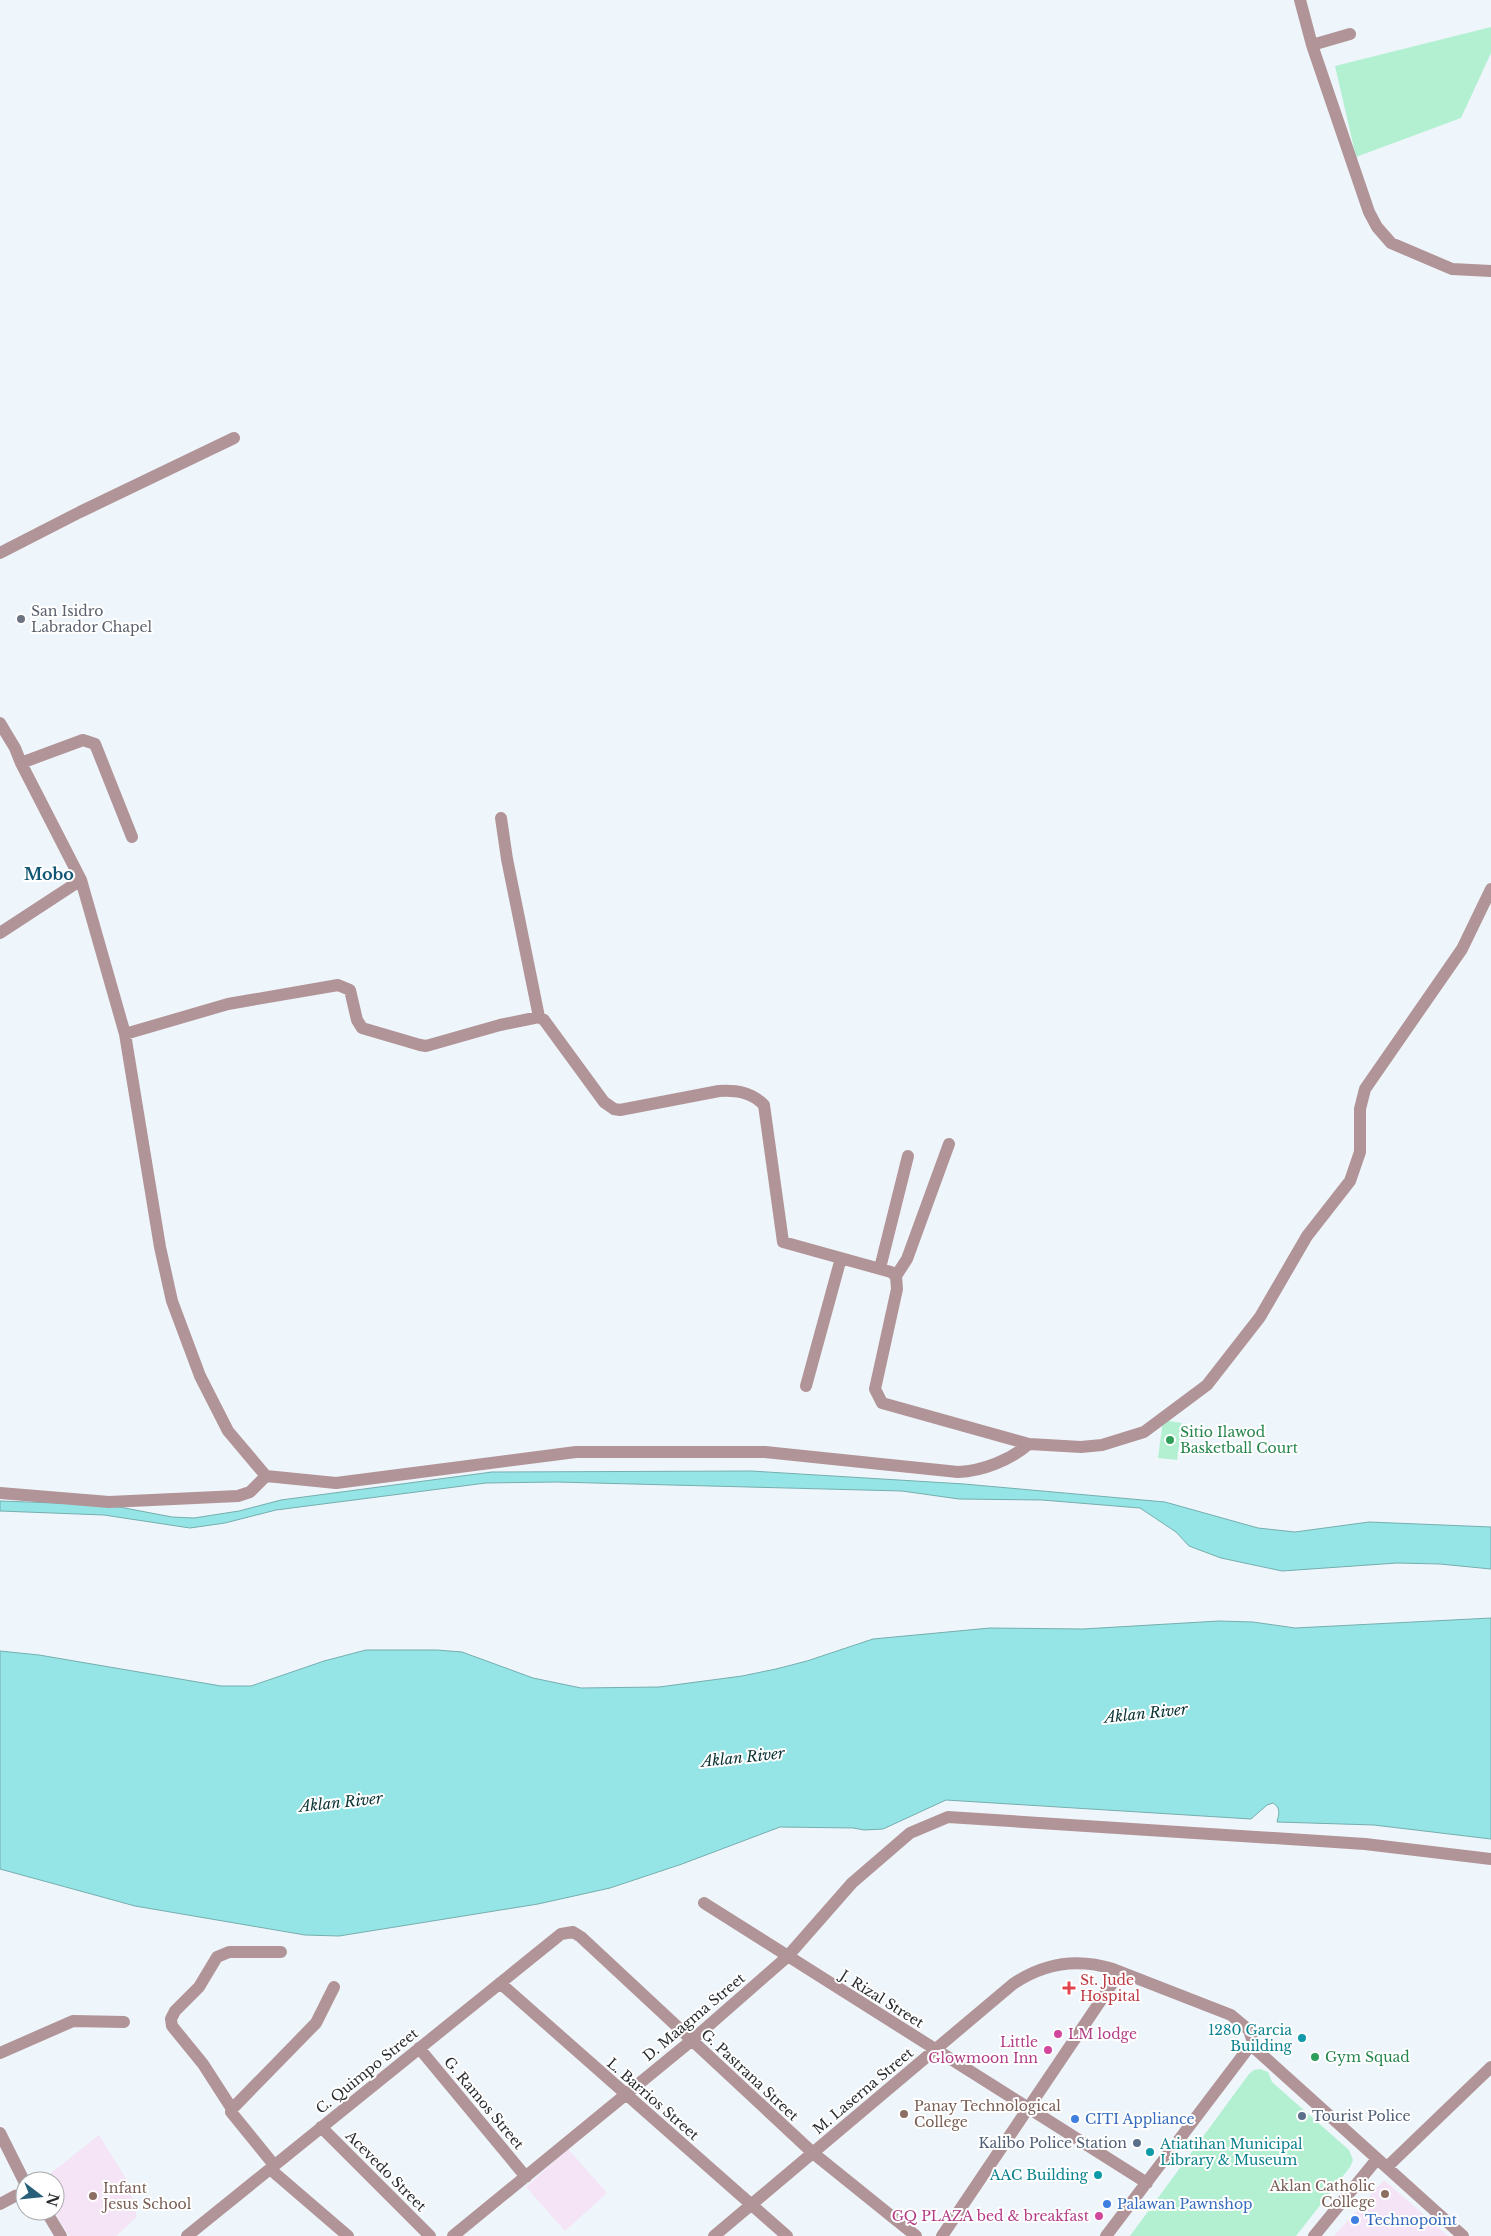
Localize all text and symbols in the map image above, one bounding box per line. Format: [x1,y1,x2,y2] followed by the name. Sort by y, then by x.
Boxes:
[31,602,153,636] place label: San Isidro Labrador Chapel
[15,613,27,625] marker: San Isidro Labrador Chapel
[24,864,74,884] district label: Mobo
[1180,1423,1299,1457] place label: Sitio Ilawod Basketball Court
[1164,1434,1176,1446] marker: Sitio Ilawod Basketball Court
[1101,1699,1190,1727] water label: Aklan River
[698,1743,787,1771] water label: Aklan River
[296,1788,385,1816] water label: Aklan River
[835,1965,928,2032] street label: J. Rizal Street
[639,1969,749,2065] street label: D. Maagma Street
[1080,1971,1140,2005] place label: St. Jude Hospital
[1062,1981,1076,1995] marker: St. Jude Hospital
[1208,2021,1293,2055] place label: 1280 Garcia Building
[312,2024,422,2118] street label: C. Quimpo Street
[698,2025,803,2125] street label: G. Pastrana Street
[1068,2025,1137,2043] place label: LM lodge
[1052,2028,1064,2040] marker: LM lodge
[1296,2032,1308,2044] marker: 1280 Garcia Building
[928,2033,1038,2067] place label: Little Glowmoon Inn
[809,2043,917,2138] street label: M. Laserna Street
[1042,2044,1054,2056] marker: Little Glowmoon Inn
[1325,2048,1410,2066] place label: Gym Squad
[1309,2051,1321,2063] marker: Gym Squad
[440,2053,528,2153] street label: G. Ramos Street
[603,2054,703,2144] street label: L. Barrios Street
[914,2097,1061,2131] place label: Panay Technological College
[1312,2107,1411,2125] place label: Tourist Police
[898,2108,910,2120] marker: Panay Technological College
[1085,2110,1195,2128] place label: CITI Appliance
[1296,2110,1308,2122] marker: Tourist Police
[1069,2113,1081,2125] marker: CITI Appliance
[341,2126,431,2216] street label: Acevedo Street
[979,2134,1127,2152] place label: Kalibo Police Station
[1159,2135,1303,2169] place label: Atiatihan Municipal Library & Museum
[1131,2137,1143,2149] marker: Kalibo Police Station
[1144,2146,1156,2158] marker: Atiatihan Municipal Library & Museum
[989,2166,1089,2184] place label: AAC Building
[1092,2169,1104,2181] marker: AAC Building
[15,2171,65,2221] north arrow
[1269,2177,1375,2211] place label: Aklan Catholic College
[101,2179,192,2213] place label: Infant Jesus School
[1379,2188,1391,2200] marker: Aklan Catholic College
[87,2190,99,2202] marker: Infant Jesus School
[42,2191,63,2208] text: N
[1117,2195,1253,2213] place label: Palawan Pawnshop
[1101,2198,1113,2210] marker: Palawan Pawnshop
[892,2207,1090,2225] place label: GQ PLAZA bed & breakfast
[1093,2210,1105,2222] marker: GQ PLAZA bed & breakfast
[1365,2211,1458,2229] place label: Technopoint
[1349,2214,1361,2226] marker: Technopoint

